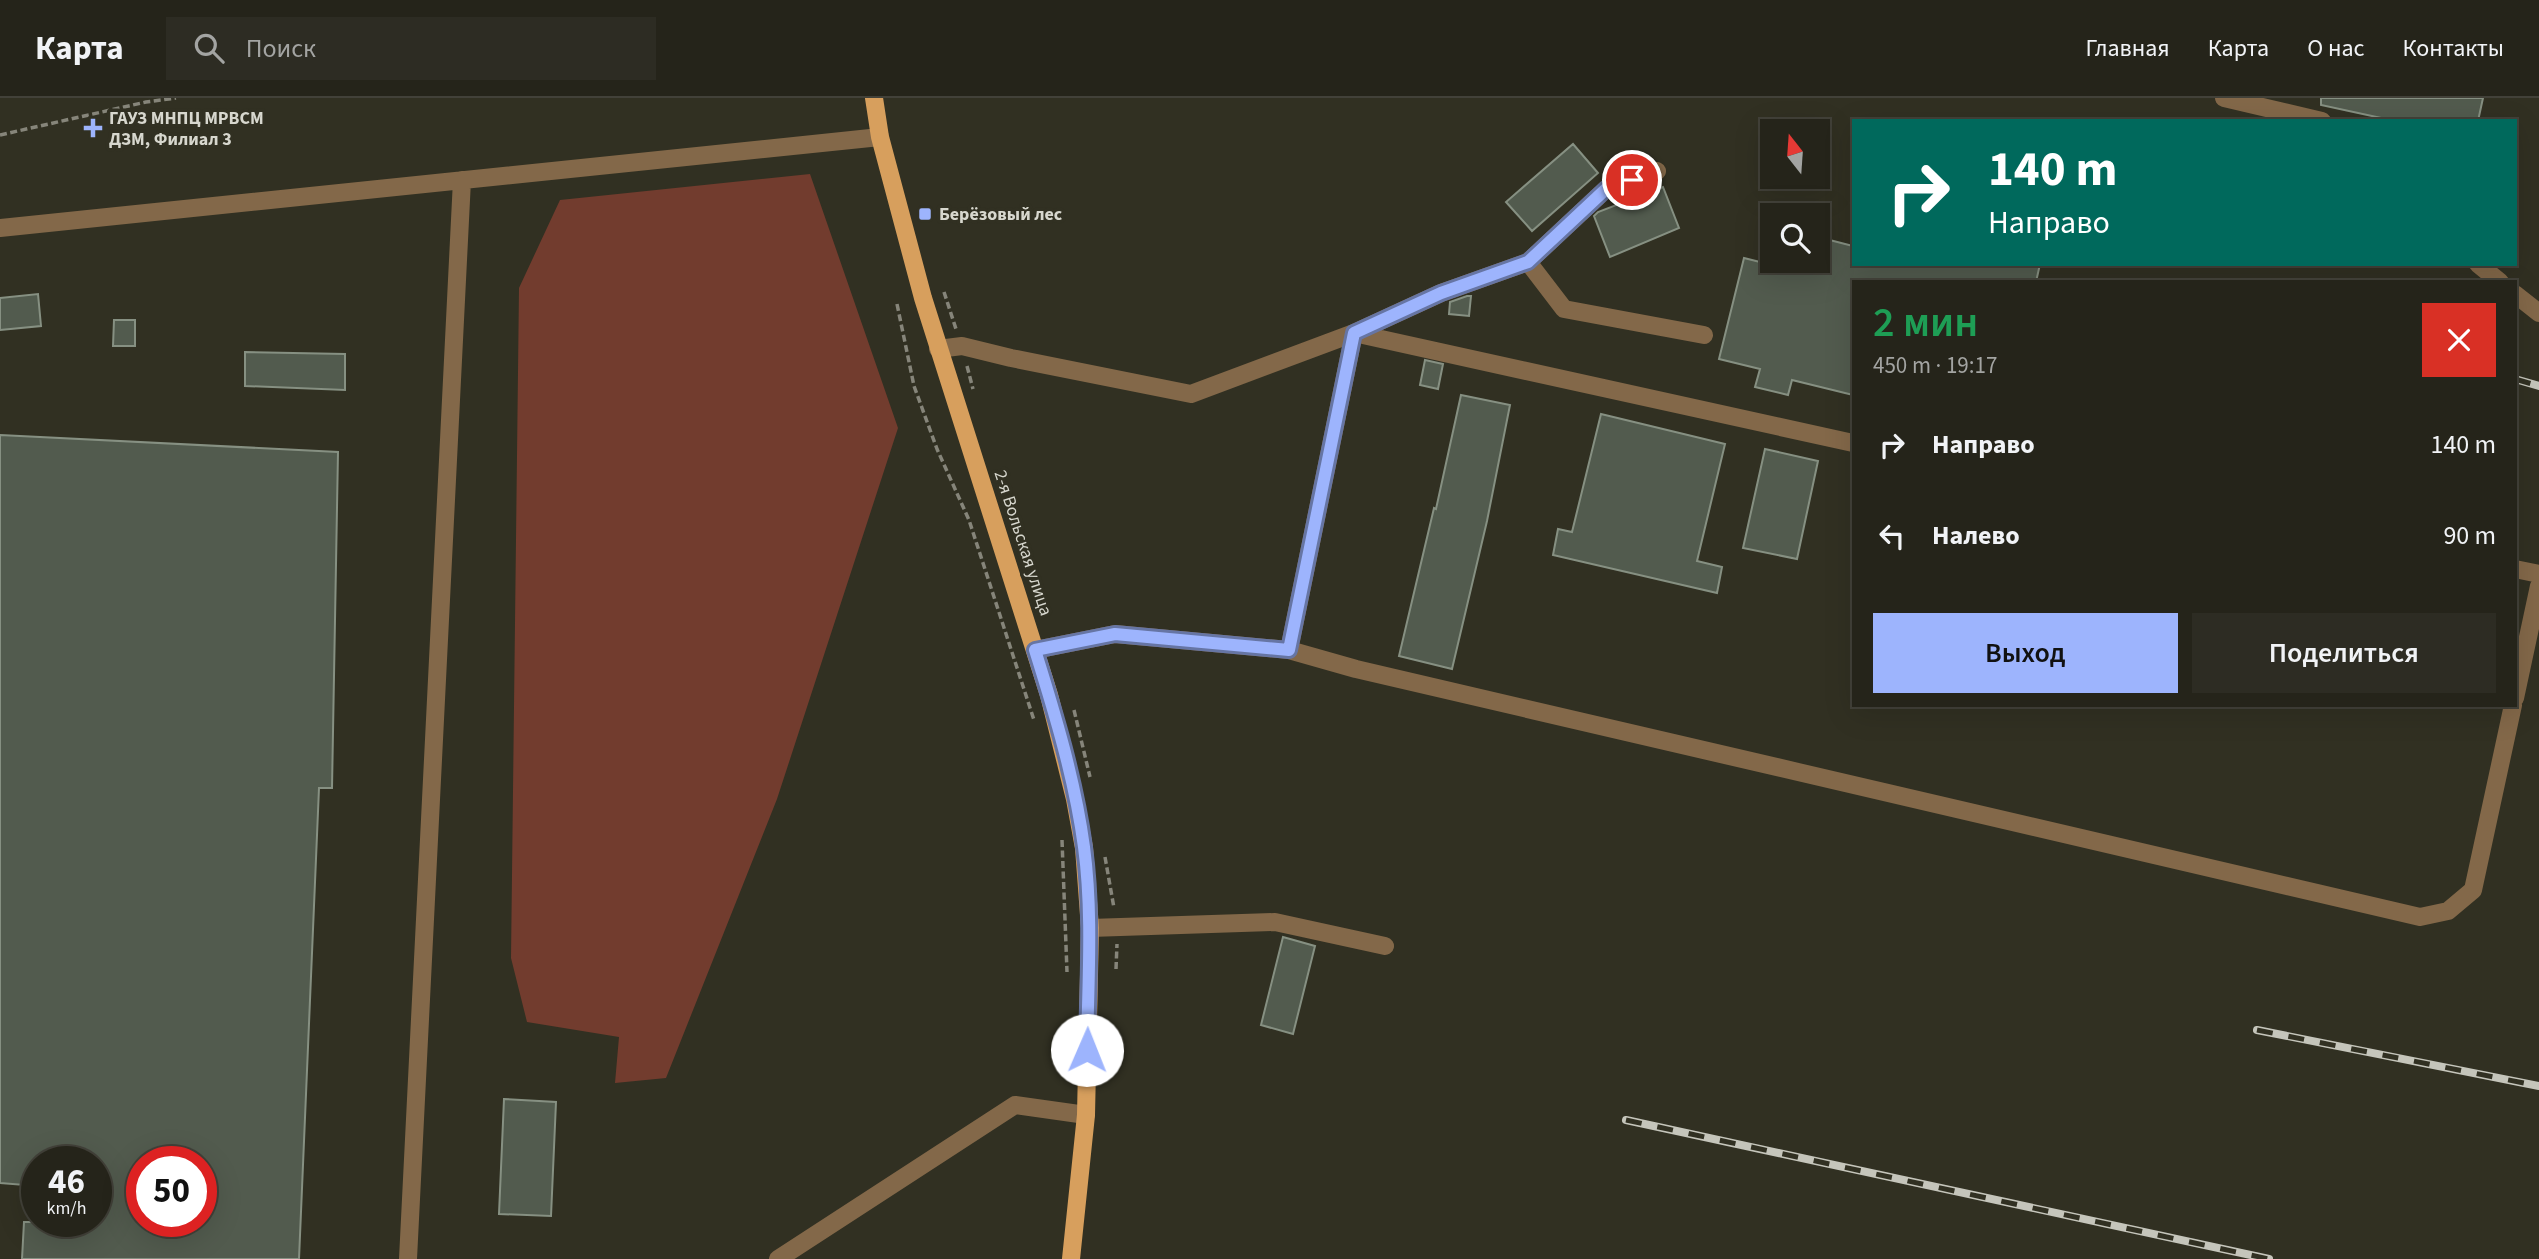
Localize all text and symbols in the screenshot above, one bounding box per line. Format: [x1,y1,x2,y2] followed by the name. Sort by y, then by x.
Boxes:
[166,17,656,80] search box
[35,25,124,72] text: Карта
[190,29,228,67] icon: search
[246,30,316,67] text: Поиск
[2085,31,2170,66] text: Главная
[2208,31,2269,66] text: Карта
[2307,31,2364,66] text: О нас
[2402,31,2504,66] text: Контакты
[109,106,264,152] place label: ГАУЗ МНПЦ МРВСМ ДЗМ, Филиал 3
[83,118,103,138] marker: ГАУЗ МНПЦ МРВСМ ДЗМ, Филиал 3
[1760,119,1830,189] north arrow
[1760,119,1830,273] map controls
[1988,135,2117,205] text: 140 m
[1873,147,1964,238] icon: right
[1602,150,1662,210] pin
[1613,161,1651,199] icon: arrive
[1988,200,2110,246] text: Направо
[939,202,1063,227] place label: Берёзовый лес
[1760,203,1830,273] button: search
[917,206,933,222] marker: Берёзовый лес
[1873,293,1978,353] text: 2 мин
[2422,303,2496,377] button: close
[1873,349,1997,382] text: 450 m · 19:17
[1873,426,1911,464] icon: right
[1932,426,2035,463] text: Направо
[2430,426,2496,463] text: 140 m
[988,467,1058,619] street label: 2-я Вольская улица
[1873,517,1911,555] icon: left
[1932,517,2020,554] text: Налево
[2443,517,2496,554] text: 90 m
[1873,613,2178,693] button: Выход
[2192,613,2496,693] button: Поделиться
[1050,1013,1124,1087] position arrow
[126,1146,217,1237] speed limit sign: 50
[48,1157,85,1207] text: 46
[47,1196,86,1221] text: km/h

